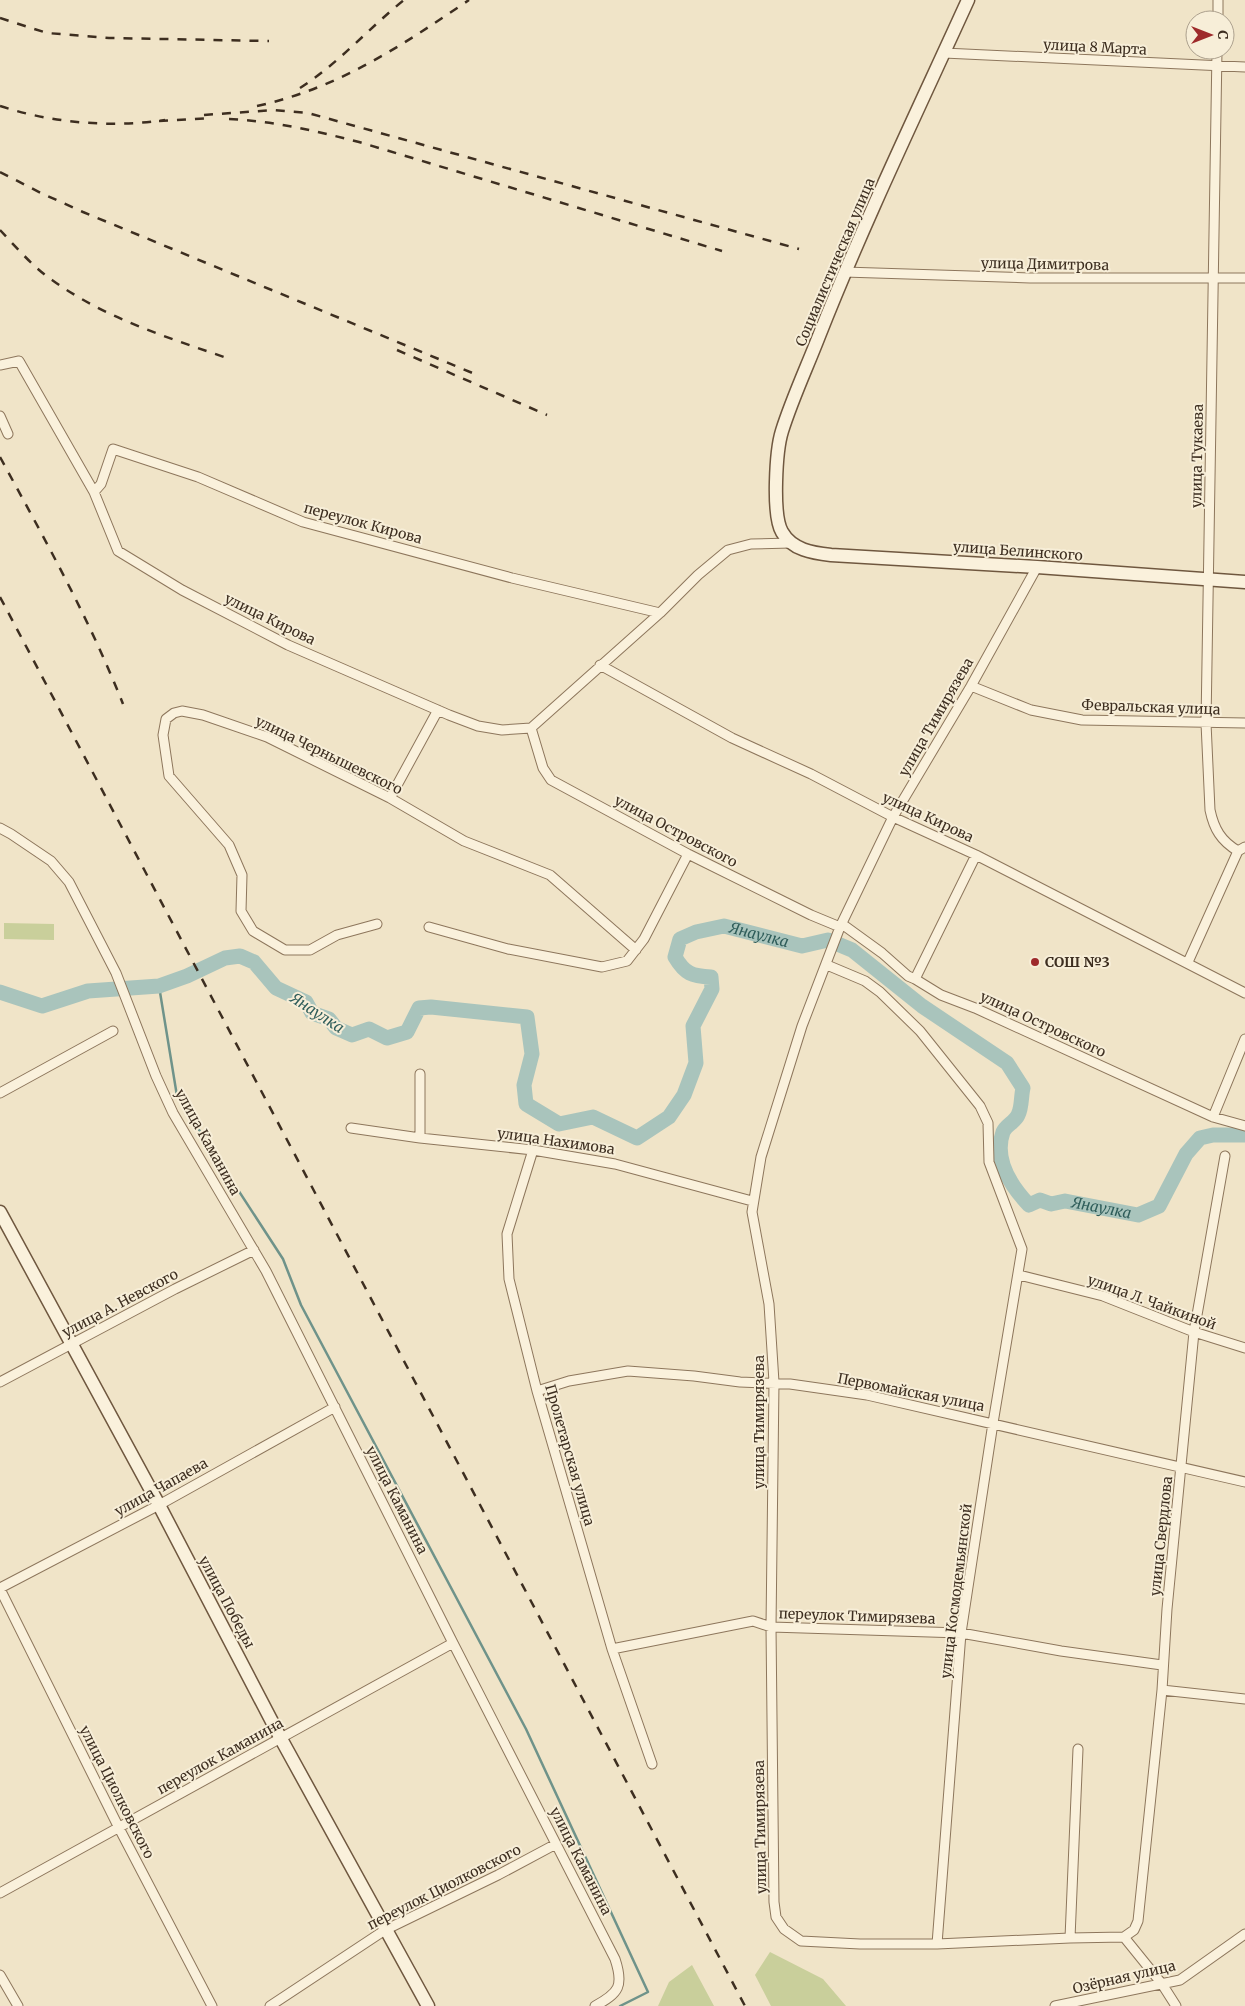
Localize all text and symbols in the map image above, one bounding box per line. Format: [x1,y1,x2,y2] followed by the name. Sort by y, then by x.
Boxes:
[1185,10,1235,60] north arrow
[1214,30,1232,40] text: С
[1043,35,1148,59] street label: улица 8 Марта
[791,175,879,349] street label: Социалистическая улица
[981,254,1110,274] street label: улица Димитрова
[1187,403,1207,508] street label: улица Тукаева
[302,499,425,548] street label: переулок Кирова
[953,537,1083,565] street label: улица Белинского
[222,589,319,649] street label: улица Кирова
[895,654,978,779] street label: улица Тимирязева
[1081,696,1221,718] street label: Февральская улица
[253,712,405,798] street label: улица Чернышевского
[879,788,977,846] street label: улица Кирова
[611,791,741,871] street label: улица Островского
[726,917,791,951] water label: Янаулка
[1045,953,1110,971] place label: СОШ №3
[1029,956,1041,968] marker: СОШ №3
[977,987,1109,1061] street label: улица Островского
[286,988,348,1037] water label: Янаулка
[171,1086,245,1199] street label: улица Каманина
[496,1124,616,1158] street label: улица Нахимова
[1069,1192,1133,1223] water label: Янаулка
[59,1265,181,1341] street label: улица А. Невского
[1085,1270,1219,1334] street label: улица Л. Чайкиной
[750,1355,768,1489] street label: улица Тимирязева
[836,1369,987,1415] street label: Первомайская улица
[541,1382,599,1528] street label: Пролетарская улица
[362,1443,432,1557] street label: улица Каманина
[111,1454,211,1520] street label: улица Чапаева
[1146,1475,1176,1597] street label: улица Свердлова
[936,1502,976,1680] street label: улица Космодемьянской
[195,1553,259,1651] street label: улица Победы
[778,1604,936,1628] street label: переулок Тимирязева
[154,1714,287,1798] street label: переулок Каманина
[76,1722,158,1862] street label: улица Циолковского
[750,1759,770,1894] street label: улица Тимирязева
[546,1804,616,1918] street label: улица Каманина
[364,1840,524,1934] street label: переулок Циолковского
[1071,1956,1178,1998] street label: Озёрная улица

